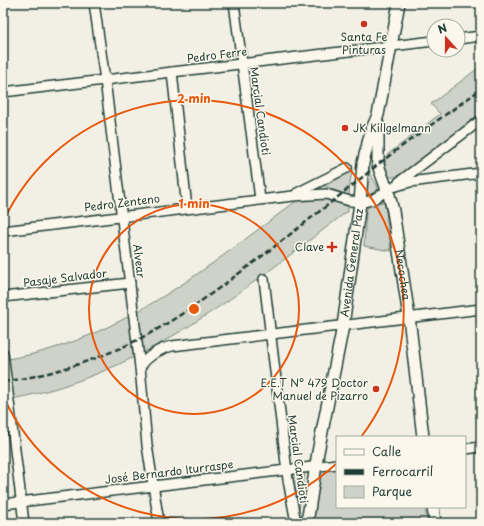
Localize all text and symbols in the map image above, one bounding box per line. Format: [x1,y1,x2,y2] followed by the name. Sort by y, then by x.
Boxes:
[426,18,466,58] north arrow
[359,19,369,29] marker: Santa Fe Pinturas
[435,19,450,38] text: N
[340,28,388,58] place label: Santa Fe Pinturas
[186,42,248,67] street label: Pedro Ferre
[246,66,275,156] street label: Marcial Candioti
[177,89,211,107] text: 2 min
[353,119,431,136] place label: JK Killgelmann
[340,123,350,133] marker: JK Killgelmann
[83,189,161,216] street label: Pedro Zenteno
[178,194,210,212] text: 1 min
[335,208,367,318] street label: Avenida General Paz
[295,238,324,255] place label: Clave
[327,242,337,252] marker: Clave
[129,243,150,279] street label: Alvear
[391,248,415,302] street label: Necochea
[22,264,108,291] street label: Pasaje Salvador
[187,302,201,316] centre of rings
[261,374,369,404] place label: E.E.T N° 479 Doctor Manuel de Pizarro
[371,384,381,394] marker: E.E.T N° 479 Doctor Manuel de Pizarro
[284,414,313,504] street label: Marcial Candioti
[336,436,466,508] legend
[372,442,402,460] text: Calle
[104,455,234,488] street label: José Bernardo Iturraspe
[372,462,433,480] text: Ferrocarril
[372,482,412,500] text: Parque

